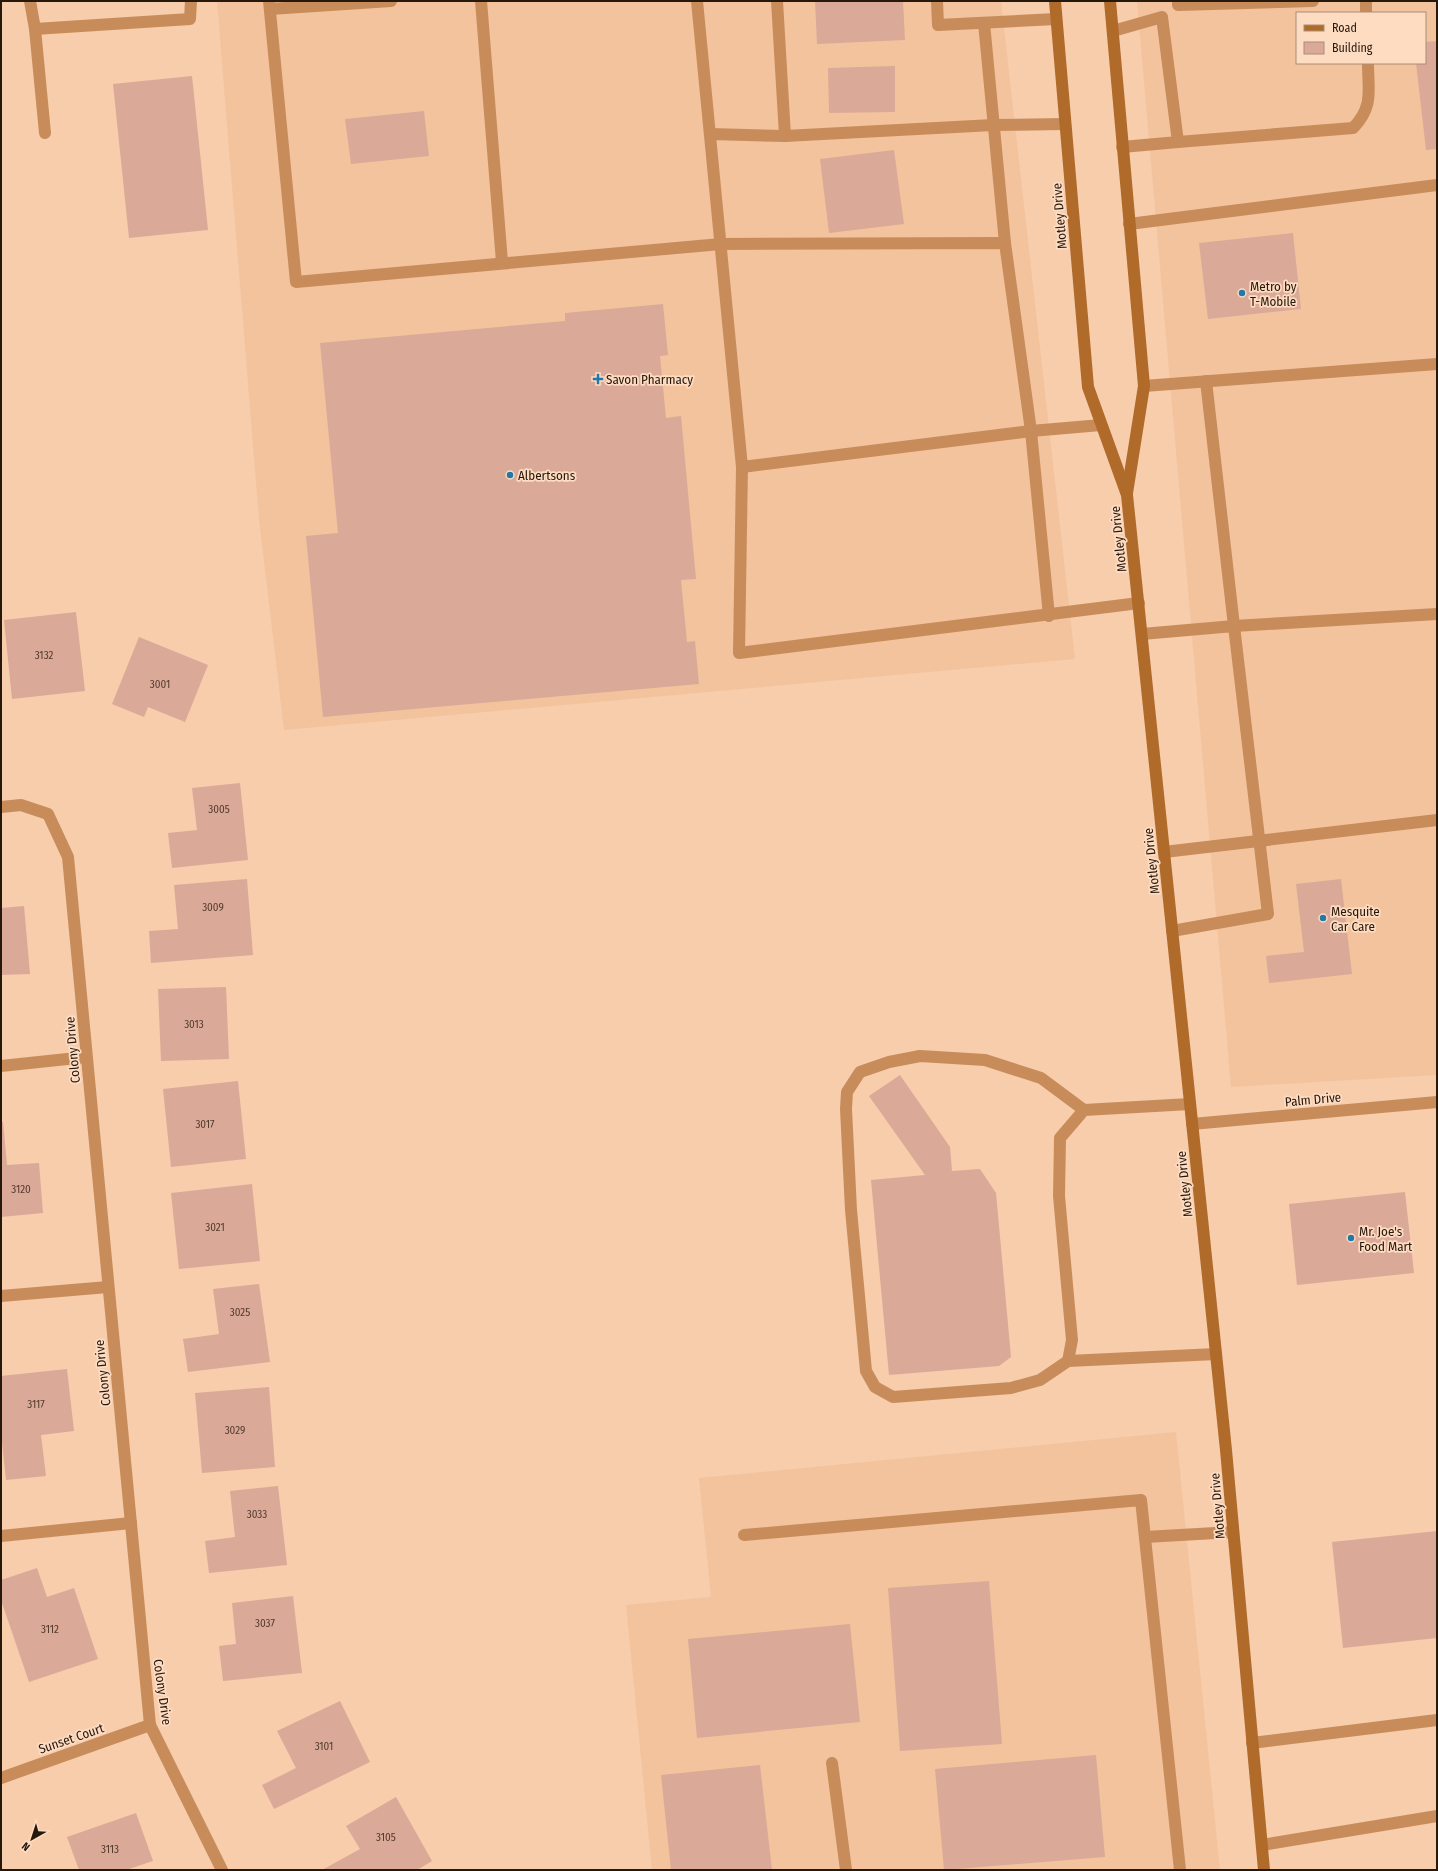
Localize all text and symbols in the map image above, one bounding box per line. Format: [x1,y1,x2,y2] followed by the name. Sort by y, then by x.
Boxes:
[1296,12,1426,64] legend
[1332,21,1357,35] text: Road
[1332,41,1373,55] text: Building
[1049,182,1070,250] street label: Motley Drive
[1250,279,1297,309] place label: Metro by T-Mobile
[1237,288,1247,298] marker: Metro by T-Mobile
[606,372,693,387] place label: Savon Pharmacy
[593,374,603,384] marker: Savon Pharmacy
[518,468,576,483] place label: Albertsons
[505,470,515,480] marker: Albertsons
[1108,505,1129,573] street label: Motley Drive
[35,649,54,662] house number: 3132
[150,678,170,691] house number: 3001
[208,803,230,816] house number: 3005
[1141,827,1162,895] street label: Motley Drive
[202,901,224,914] house number: 3009
[1331,904,1380,934] place label: Mesquite Car Care
[1318,913,1328,923] marker: Mesquite Car Care
[62,1016,83,1084] street label: Colony Drive
[184,1018,204,1031] house number: 3013
[1284,1090,1342,1109] street label: Palm Drive
[195,1118,215,1131] house number: 3017
[1174,1150,1195,1218] street label: Motley Drive
[11,1183,31,1196] house number: 3120
[205,1221,225,1234] house number: 3021
[1359,1224,1413,1254] place label: Mr. Joe's Food Mart
[1346,1233,1356,1243] marker: Mr. Joe's Food Mart
[230,1306,250,1319] house number: 3025
[92,1339,113,1407] street label: Colony Drive
[27,1398,45,1411] house number: 3117
[225,1424,245,1437] house number: 3029
[1207,1472,1228,1540] street label: Motley Drive
[247,1508,267,1521] house number: 3033
[255,1617,276,1630] house number: 3037
[41,1623,59,1636] house number: 3112
[150,1658,175,1726] street label: Colony Drive
[36,1720,107,1757] street label: Sunset Court
[315,1740,333,1753] house number: 3101
[12,1819,52,1859] north arrow
[376,1831,396,1844] house number: 3105
[19,1839,33,1854] text: N
[101,1843,119,1856] house number: 3113

